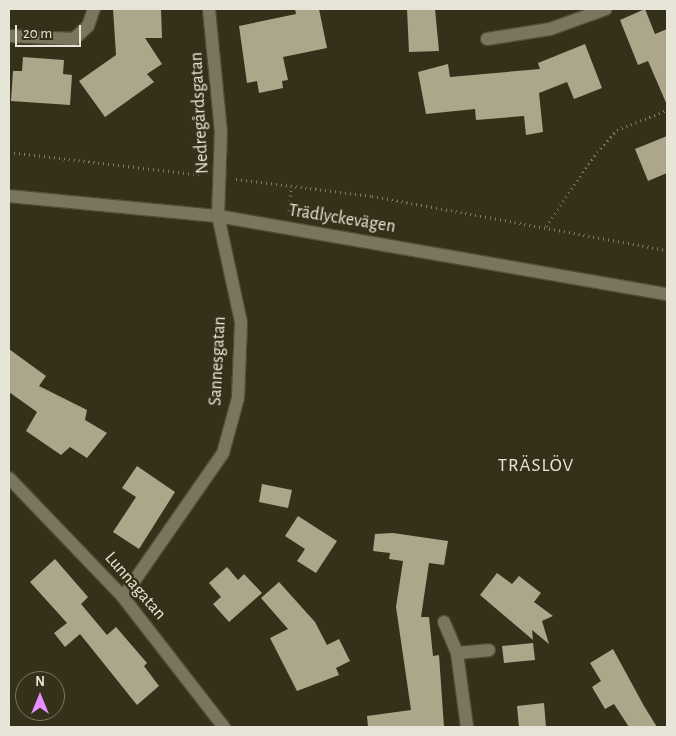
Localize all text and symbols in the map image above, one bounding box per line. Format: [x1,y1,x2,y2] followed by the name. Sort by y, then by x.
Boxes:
[18,15,84,47] scale bar
[23,26,52,41] text: 20 m
[186,52,214,174] street label: Nedregårdsgatan
[287,200,397,238] street label: Trädlyckevägen
[205,316,231,406] street label: Sannesgatan
[497,455,575,477] district label: TRÄSLÖV
[100,548,170,624] street label: Lunnagatan
[15,671,65,721] north arrow
[35,675,45,689] text: N

